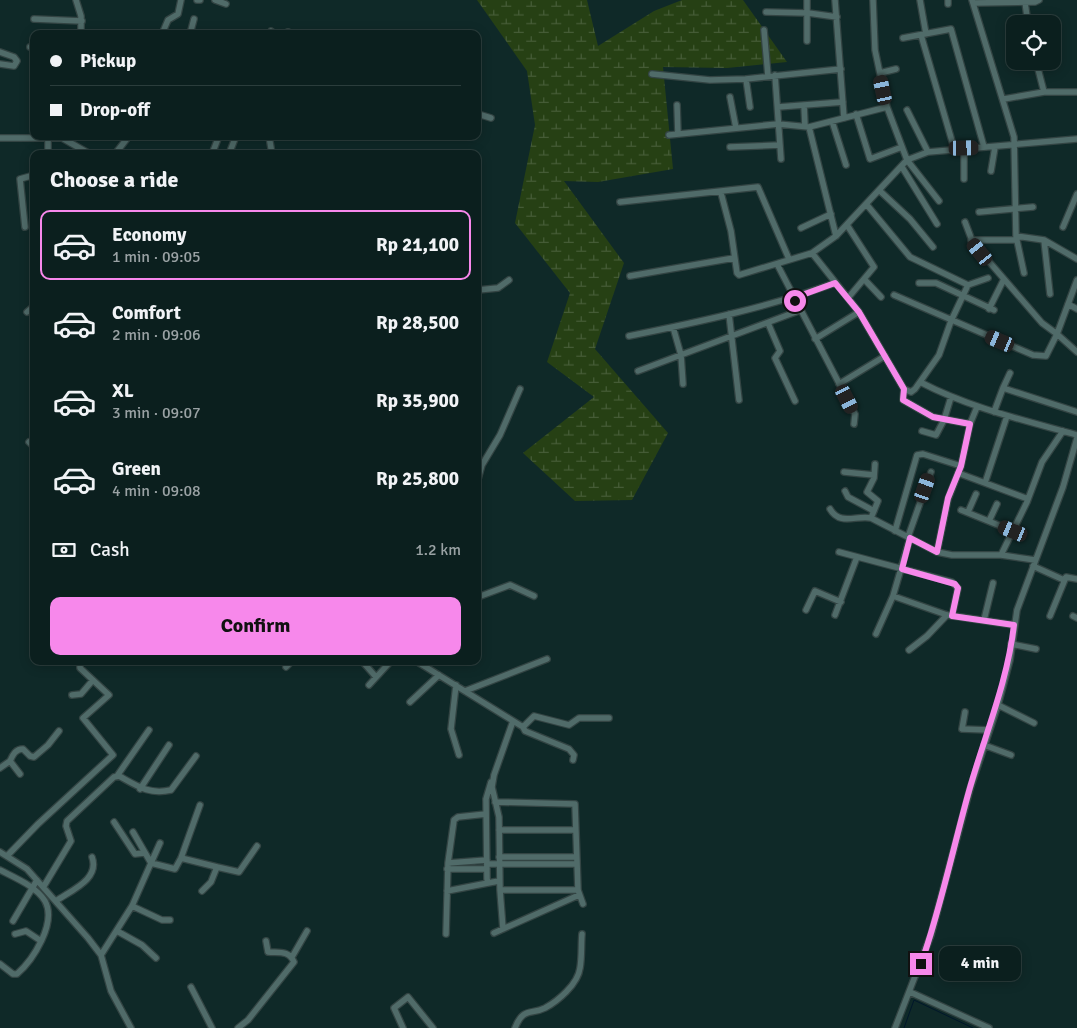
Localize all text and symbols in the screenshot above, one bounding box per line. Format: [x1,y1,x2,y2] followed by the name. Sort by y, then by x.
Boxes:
[1006,15,1061,70] map controls
[1006,15,1061,70] button: locate
[80,49,136,73] text: Pickup
[872,74,893,106] car
[80,98,150,122] text: Drop-off
[948,140,979,156] car
[50,166,178,193] text: Choose a ride
[52,223,97,268] icon: car
[112,223,186,247] text: Economy
[376,233,459,257] text: Rp 21,100
[964,236,995,268] car
[112,247,201,267] text: 1 min · 09:05
[784,290,806,312] route start
[52,301,97,346] icon: car
[112,301,181,325] text: Comfort
[376,311,459,335] text: Rp 28,500
[112,325,201,345] text: 2 min · 09:06
[983,328,1016,354] car
[52,379,97,424] icon: car
[112,379,134,403] text: XL
[833,382,860,416] car
[376,389,459,413] text: Rp 35,900
[112,403,201,423] text: 3 min · 09:07
[52,457,97,502] icon: car
[112,457,161,481] text: Green
[376,467,459,491] text: Rp 25,800
[913,471,936,505] car
[112,481,201,501] text: 4 min · 09:08
[996,518,1029,544] car
[50,536,78,564] icon: cash
[90,538,130,562] text: Cash
[415,540,461,560] text: 1.2 km
[50,597,461,655] button: Confirm
[938,946,1021,982] callout: 4 min
[910,953,932,975] route end
[961,953,999,973] text: 4 min

